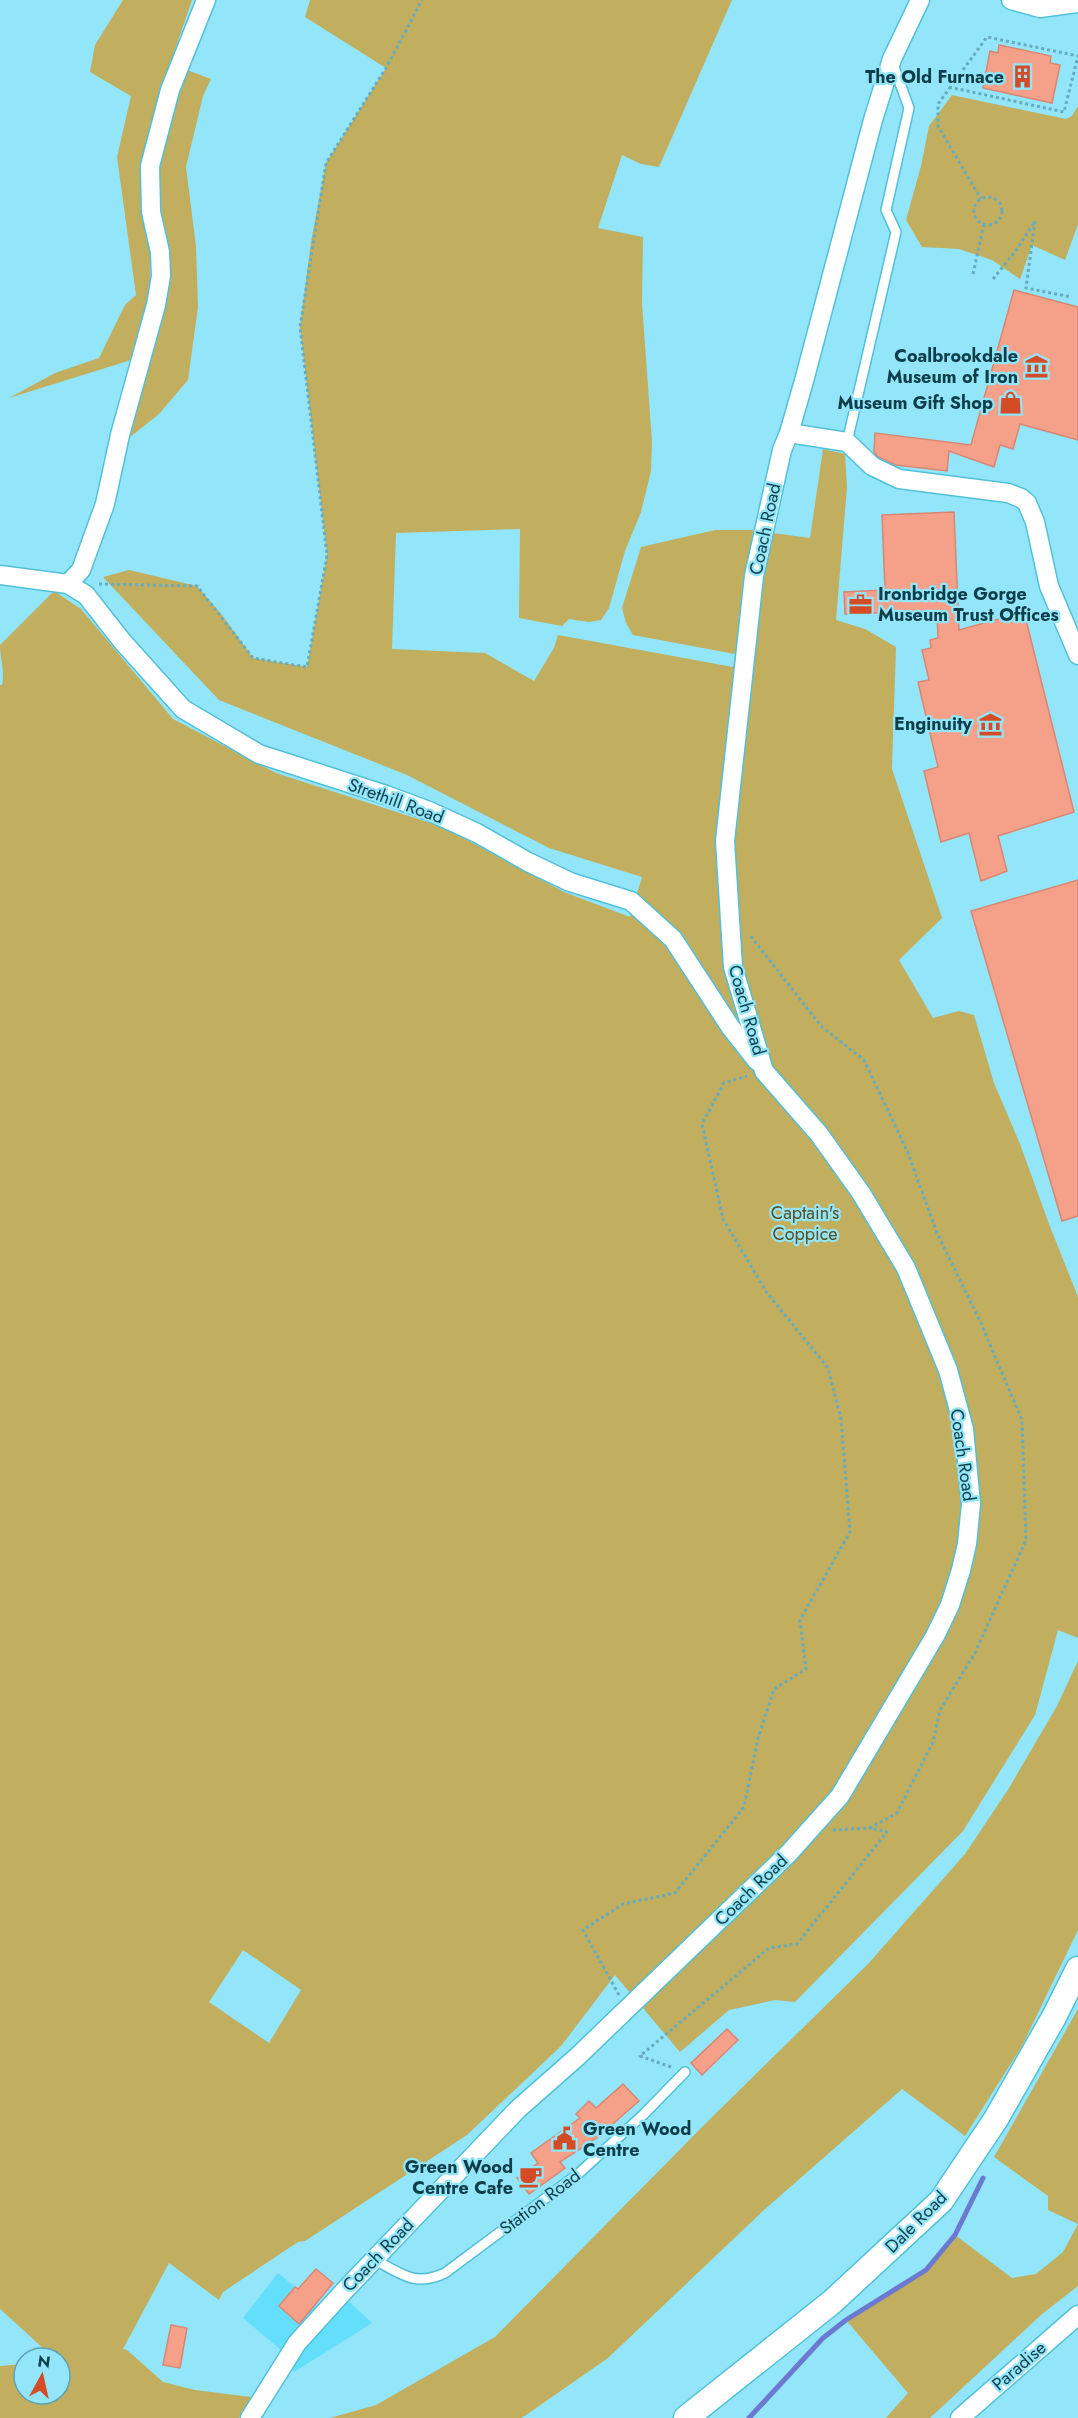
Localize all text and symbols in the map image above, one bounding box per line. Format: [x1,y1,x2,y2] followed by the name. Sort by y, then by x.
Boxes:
[865,64,1004,90] place label: The Old Furnace
[1009,64,1035,90] building icon: The Old Furnace
[887,343,1018,390] place label: Coalbrookdale Museum of Iron
[1023,353,1049,379] museum icon: Coalbrookdale Museum of Iron
[837,390,993,416] place label: Museum Gift Shop
[998,390,1024,416] shop icon: Museum Gift Shop
[743,481,787,577] street label: Coach Road
[878,581,1059,628] place label: Ironbridge Gorge Museum Trust Offices
[847,591,873,617] office icon: Ironbridge Gorge Museum Trust Offices
[894,711,973,737] place label: Enginuity
[977,711,1003,737] museum icon: Enginuity
[344,772,448,830] street label: Strethill Road
[722,962,772,1058] street label: Coach Road
[771,1200,839,1247] park label: Captain's Coppice
[944,1407,982,1503] street label: Coach Road
[708,1848,794,1932] street label: Coach Road
[583,2116,691,2163] place label: Green Wood Centre
[552,2126,578,2152] public building icon: Green Wood Centre
[405,2154,513,2201] place label: Green Wood Centre Cafe
[494,2163,586,2241] street label: Station Road
[518,2164,544,2190] cafe icon: Green Wood Centre Cafe
[879,2185,953,2259] street label: Dale Road
[336,2212,420,2298] street label: Coach Road
[986,2335,1052,2397] street label: Paradise
[12,2346,72,2406] north arrow
[36,2349,52,2374] text: N

